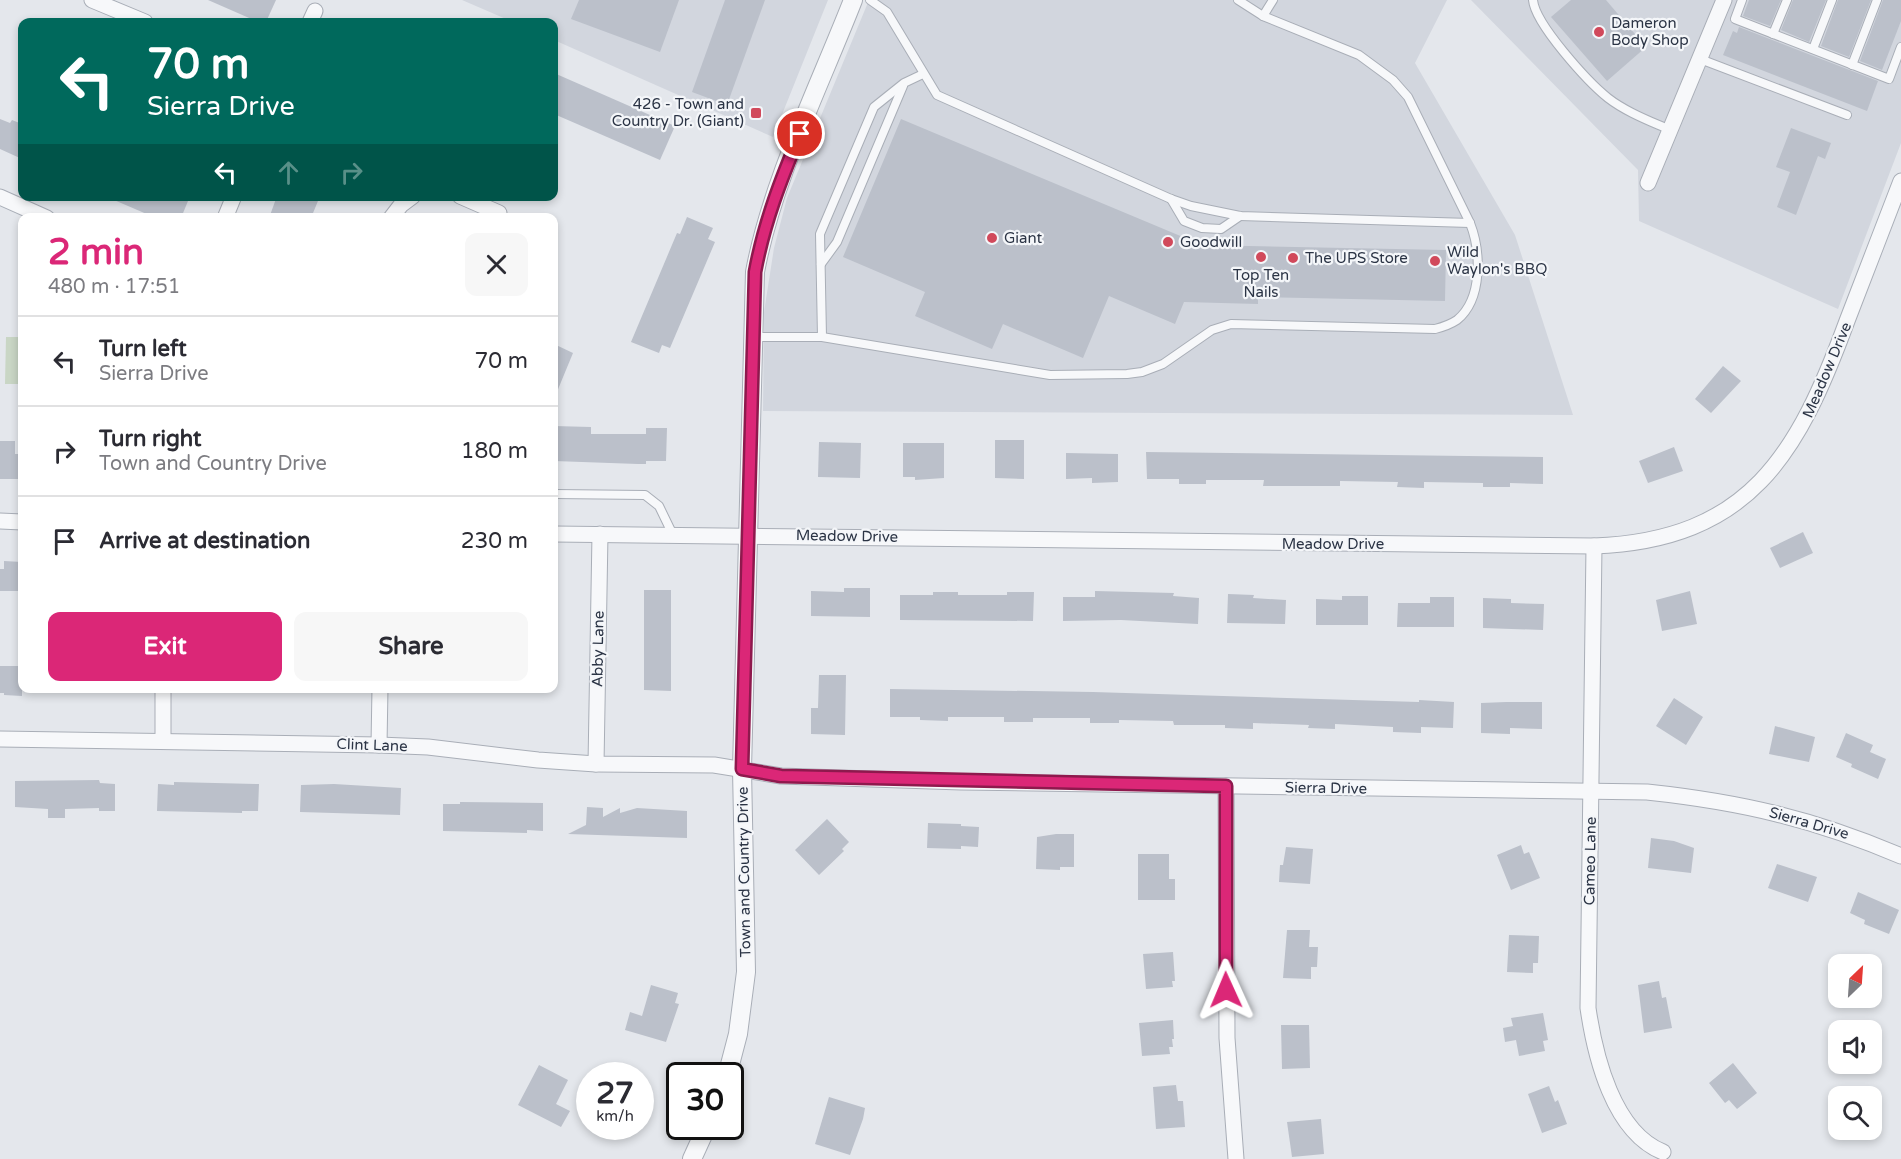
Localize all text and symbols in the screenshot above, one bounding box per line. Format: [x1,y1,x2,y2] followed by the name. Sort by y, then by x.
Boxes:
[1611,14,1689,49] place label: Dameron Body Shop
[1592,25,1606,39] marker: Dameron Body Shop
[147,39,249,90] text: 70 m
[48,42,126,120] icon: left
[147,90,295,123] text: Sierra Drive
[612,95,744,130] place label: 426 - Town and Country Dr. (Giant)
[749,106,763,120] marker: 426 - Town and Country Dr. (Giant)
[774,108,825,159] pin
[783,117,816,150] icon: arrive
[209,156,242,189] icon: left
[272,156,305,189] icon: ahead
[335,156,368,189] icon: right
[1004,229,1042,247] place label: Giant
[48,231,144,274] text: 2 min
[985,231,999,245] marker: Giant
[465,233,528,296] button: close
[1180,233,1242,251] place label: Goodwill
[1161,235,1175,249] marker: Goodwill
[1447,243,1547,278] place label: Wild Waylon's BBQ
[1305,249,1408,267] place label: The UPS Store
[1254,250,1268,264] marker: Top Ten Nails
[1286,251,1300,265] marker: The UPS Store
[1428,254,1442,268] marker: Wild Waylon's BBQ
[1233,266,1289,301] place label: Top Ten Nails
[48,275,180,299] text: 480 m · 17:51
[1799,319,1855,421] street label: Meadow Drive
[99,336,187,362] text: Turn left
[48,345,81,378] icon: left
[474,348,528,374] text: 70 m
[99,362,208,386] text: Sierra Drive
[99,426,201,452] text: Turn right
[48,435,81,468] icon: right
[461,438,528,464] text: 180 m
[99,452,327,476] text: Town and Country Drive
[48,525,81,558] icon: arrive
[796,526,898,546] street label: Meadow Drive
[99,528,310,554] text: Arrive at destination
[461,528,528,554] text: 230 m
[1282,535,1384,553] street label: Meadow Drive
[588,611,608,687] street label: Abby Lane
[48,612,282,681] button: Exit
[294,612,528,681] button: Share
[336,735,408,755] street label: Clint Lane
[1285,778,1367,798] street label: Sierra Drive
[734,786,754,958] street label: Town and Country Drive
[1767,803,1851,843] street label: Sierra Drive
[1580,816,1600,906] street label: Cameo Lane
[1828,954,1882,1008] north arrow
[1828,954,1882,1140] map controls
[1194,958,1258,1022] position arrow
[1828,1020,1882,1074] button: sound
[666,1062,744,1140] speed limit sign: 30
[596,1075,634,1112] text: 27
[1828,1086,1882,1140] button: search
[596,1107,634,1125] text: km/h

